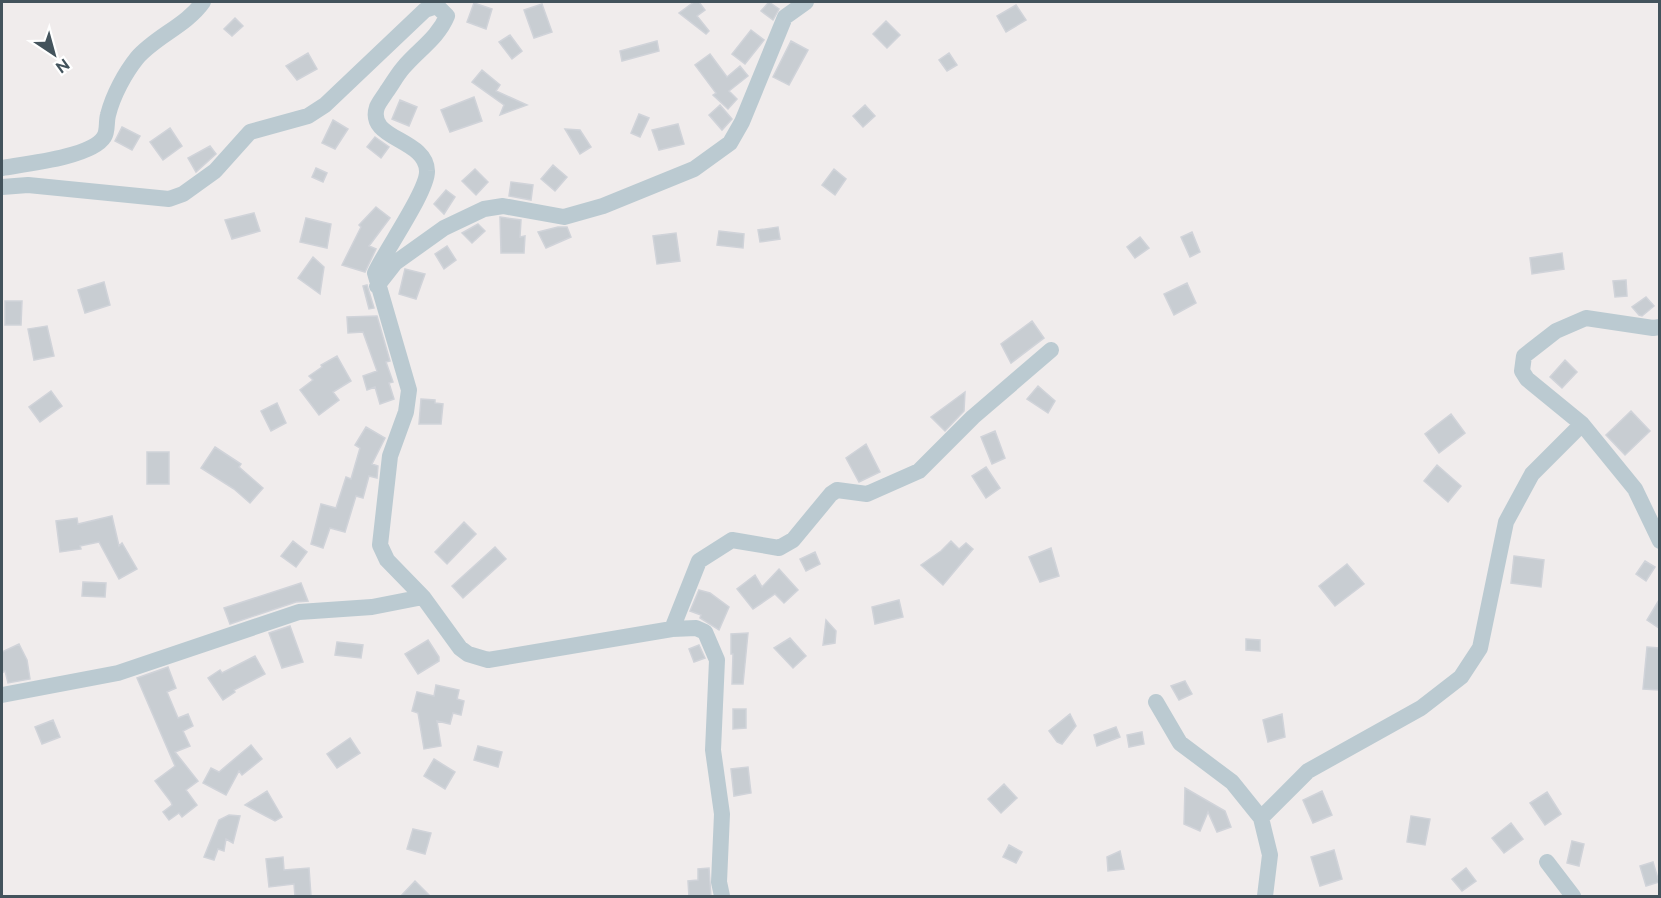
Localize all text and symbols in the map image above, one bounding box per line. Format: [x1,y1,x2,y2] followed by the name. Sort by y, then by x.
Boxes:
[24,24,84,84] north arrow
[52,54,73,77] text: N

